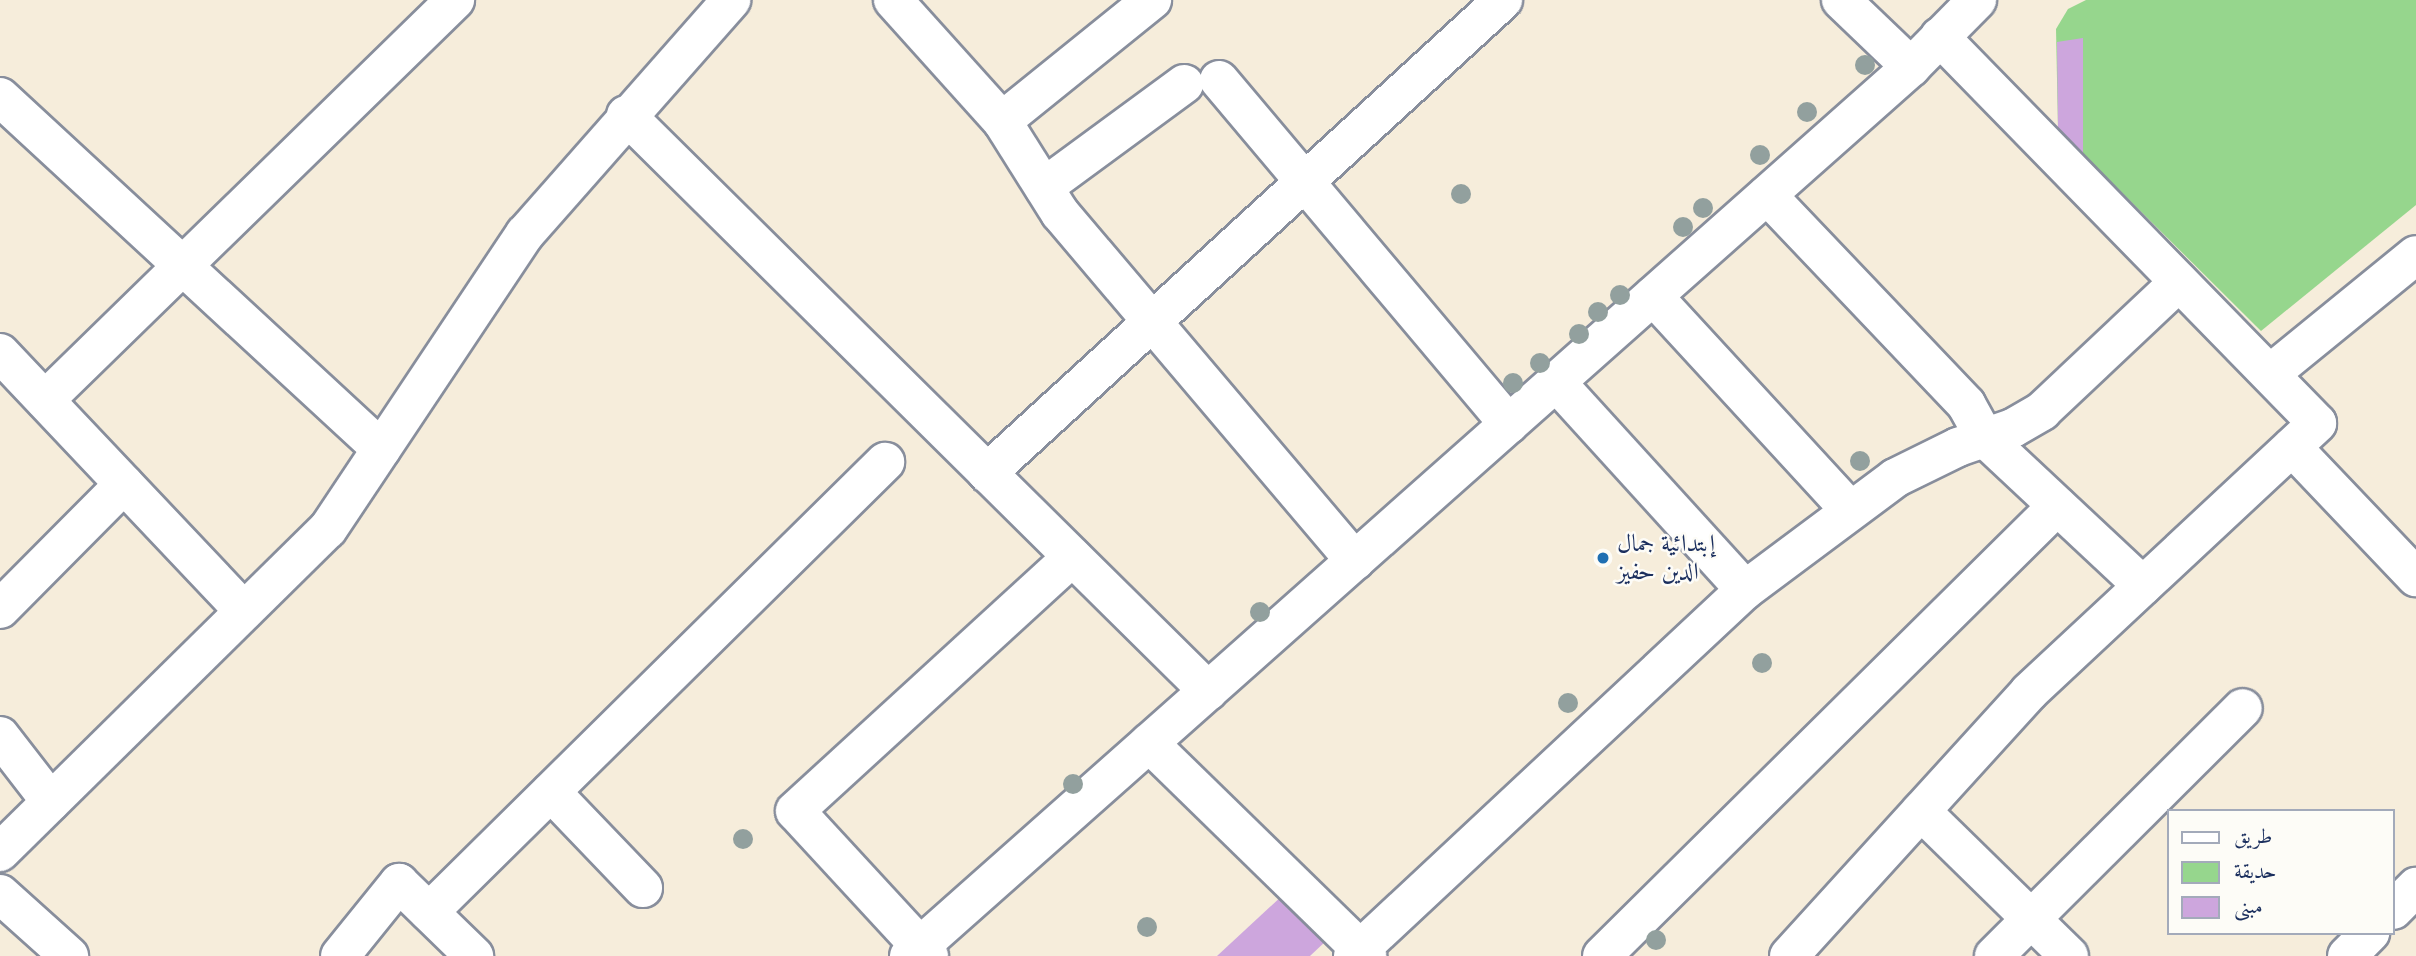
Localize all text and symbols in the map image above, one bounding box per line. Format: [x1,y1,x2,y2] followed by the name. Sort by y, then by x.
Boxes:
[1617,530,1715,586] place label: إبتدائية جمال الدين حفيز
[1595,550,1611,566] marker: إبتدائية جمال الدين حفيز
[2168,809,2395,935] legend
[2234,822,2272,851] text: طريق
[2234,857,2277,886] text: حديقة
[2234,892,2263,921] text: مبنى

